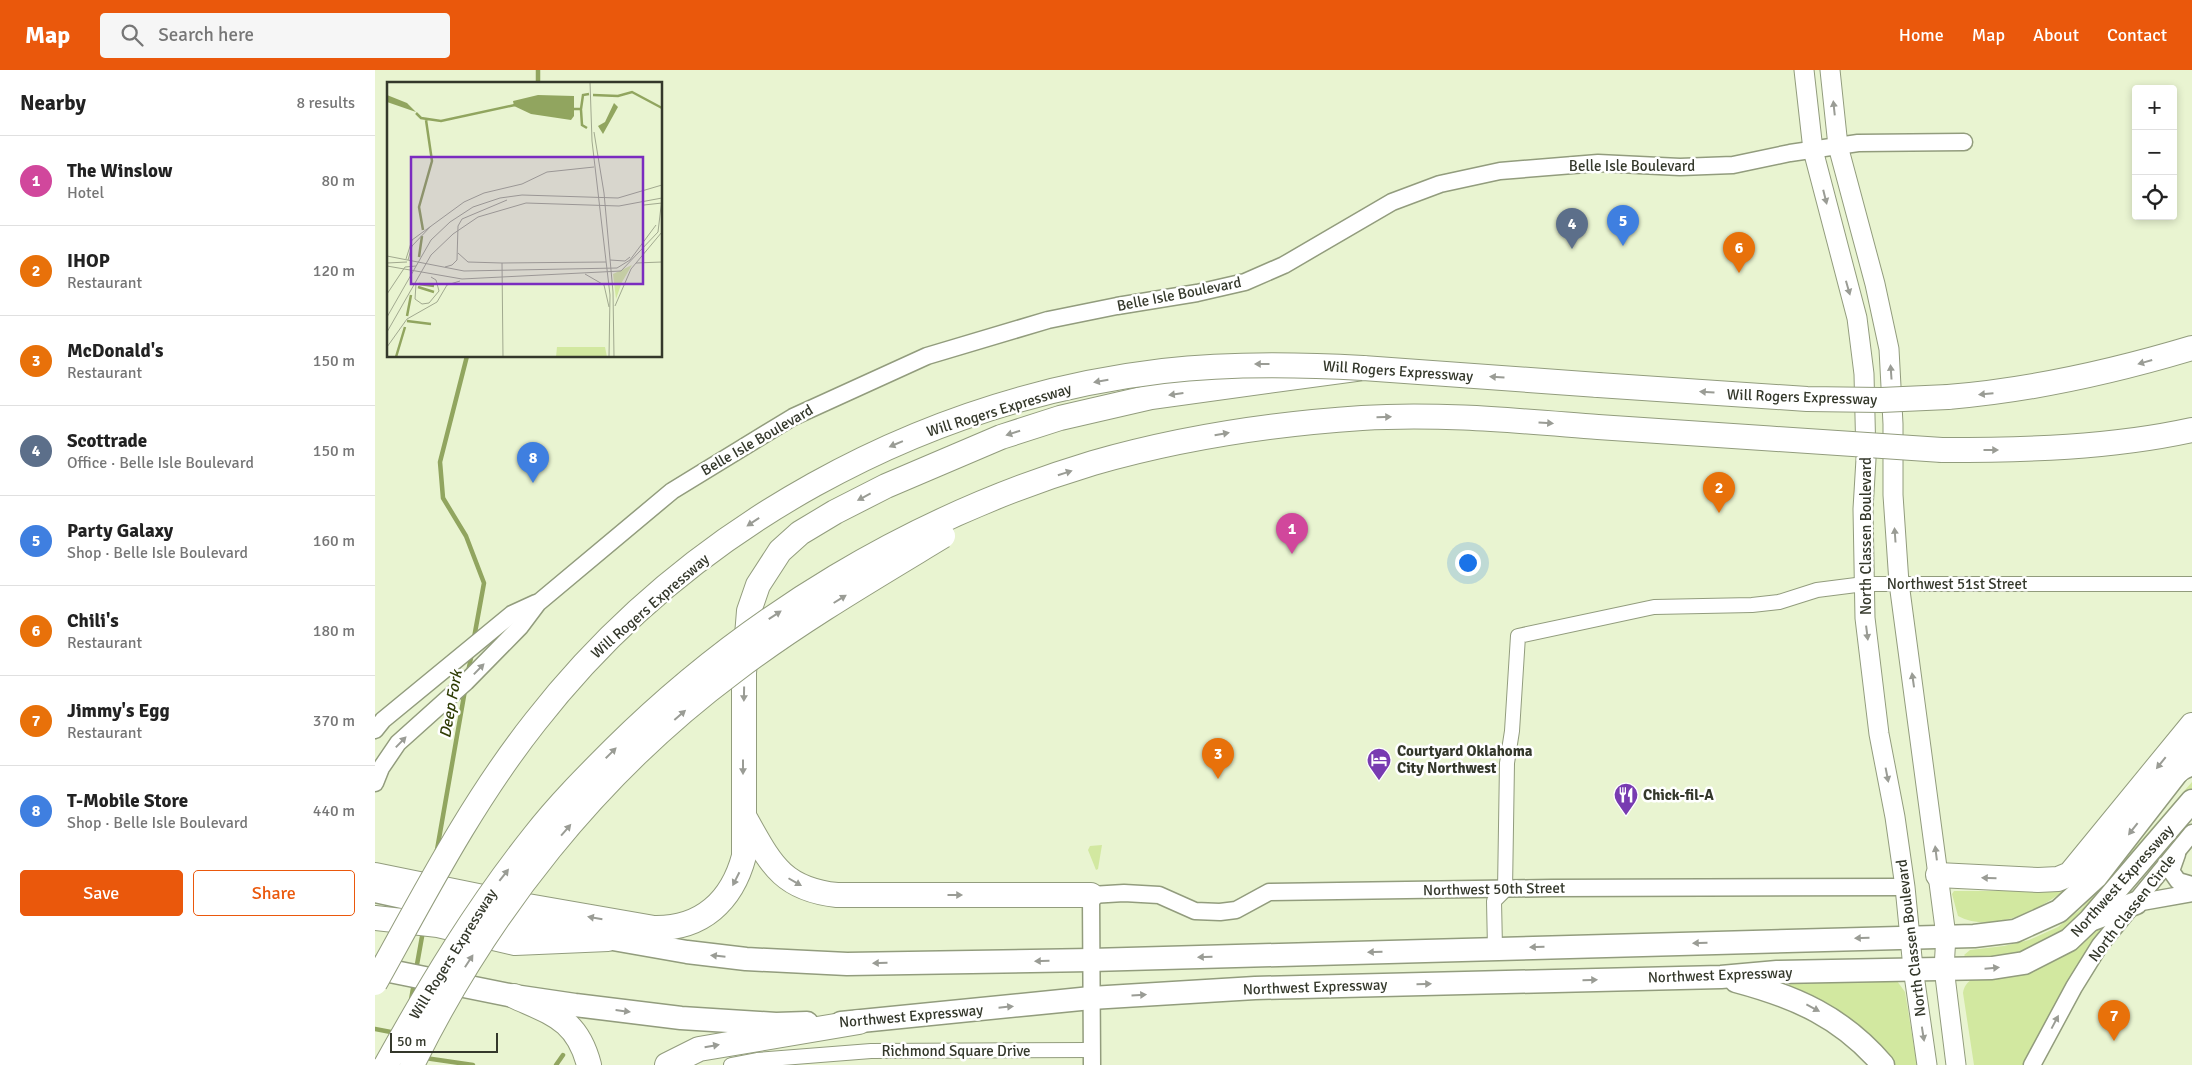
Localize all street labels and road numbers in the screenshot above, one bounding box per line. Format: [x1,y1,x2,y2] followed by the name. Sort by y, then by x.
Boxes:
[1569,157,1695,175] street label: Belle Isle Boulevard
[1115,273,1243,315] street label: Belle Isle Boulevard
[1322,357,1474,385] street label: Will Rogers Expressway
[924,379,1074,441] street label: Will Rogers Expressway
[1726,385,1878,409] street label: Will Rogers Expressway
[698,401,816,479] street label: Belle Isle Boulevard
[1857,457,1875,615] street label: North Classen Boulevard
[587,550,713,662] street label: Will Rogers Expressway
[1887,575,2027,593] street label: Northwest 51st Street
[2067,821,2177,941] street label: Northwest Expressway
[2085,851,2179,965] street label: North Classen Circle
[1892,858,1930,1018] street label: North Classen Boulevard
[1423,879,1565,899] street label: Northwest 50th Street
[405,885,501,1023] street label: Will Rogers Expressway
[1647,963,1793,987] street label: Northwest Expressway
[1242,975,1388,999] street label: Northwest Expressway
[838,1001,984,1031] street label: Northwest Expressway
[881,1042,1031,1060] street label: Richmond Square Drive

